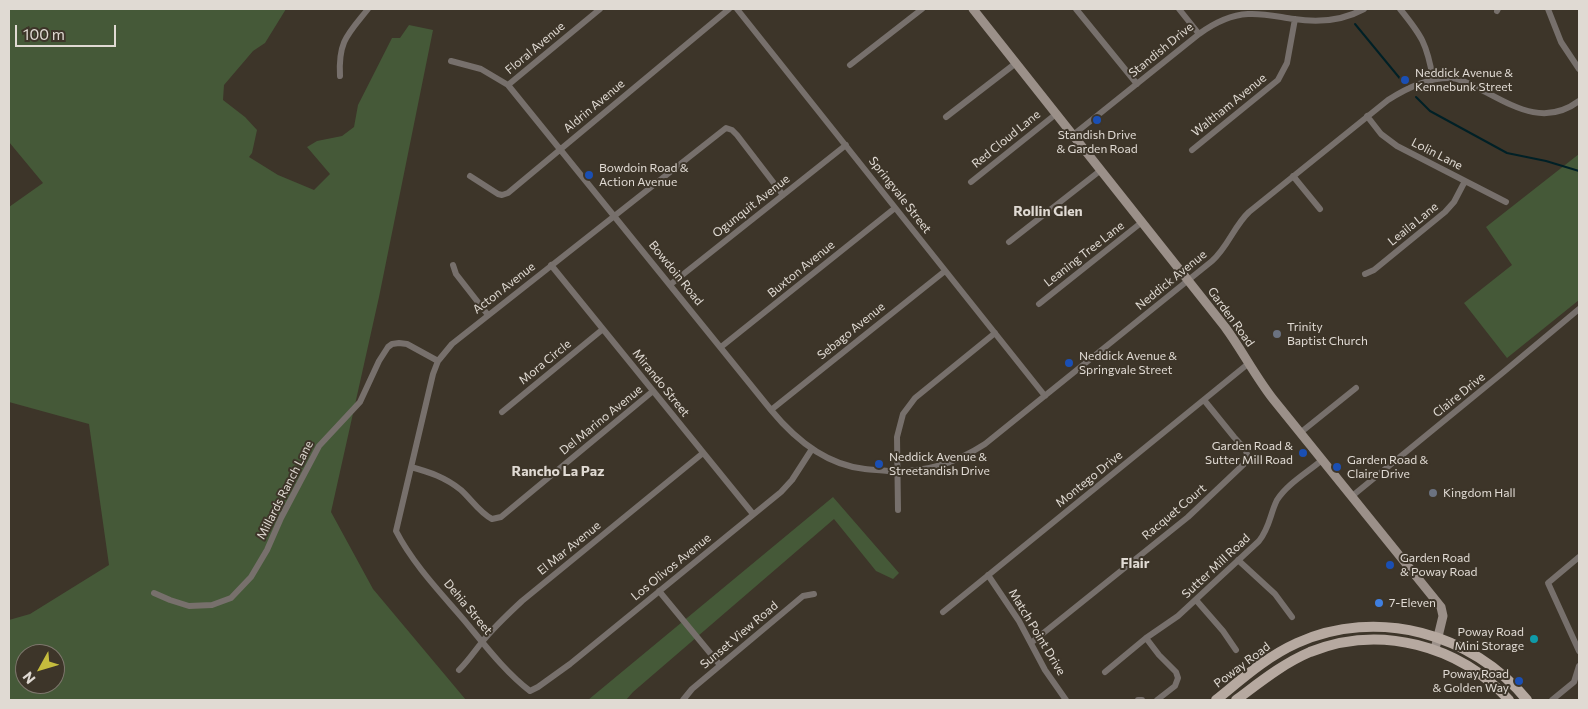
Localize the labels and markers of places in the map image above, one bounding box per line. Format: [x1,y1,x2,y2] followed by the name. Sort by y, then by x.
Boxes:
[1415,66,1513,94] place label: Neddick Avenue & Kennebunk Street
[1399,74,1411,86] marker: Neddick Avenue & Kennebunk Street
[1091,114,1103,126] marker: Standish Drive & Garden Road
[1056,128,1138,156] place label: Standish Drive & Garden Road
[599,161,689,189] place label: Bowdoin Road & Action Avenue
[583,169,595,181] marker: Bowdoin Road & Action Avenue
[1287,320,1368,348] place label: Trinity Baptist Church
[1271,328,1283,340] marker: Trinity Baptist Church
[1079,349,1177,377] place label: Neddick Avenue & Springvale Street
[1063,357,1075,369] marker: Neddick Avenue & Springvale Street
[1205,439,1293,467] place label: Garden Road & Sutter Mill Road
[1297,447,1309,459] marker: Garden Road & Sutter Mill Road
[889,450,990,478] place label: Neddick Avenue & Streetandish Drive
[1347,453,1428,481] place label: Garden Road & Claire Drive
[873,458,885,470] marker: Neddick Avenue & Streetandish Drive
[1331,461,1343,473] marker: Garden Road & Claire Drive
[1443,486,1516,500] place label: Kingdom Hall
[1427,487,1439,499] marker: Kingdom Hall
[1400,551,1478,579] place label: Garden Road & Poway Road
[1384,559,1396,571] marker: Garden Road & Poway Road
[1389,596,1436,610] place label: 7-Eleven
[1373,597,1385,609] marker: 7-Eleven
[1455,625,1524,653] place label: Poway Road Mini Storage
[1528,633,1540,645] marker: Poway Road Mini Storage
[1432,667,1509,695] place label: Poway Road & Golden Way
[1513,675,1525,687] marker: Poway Road & Golden Way

